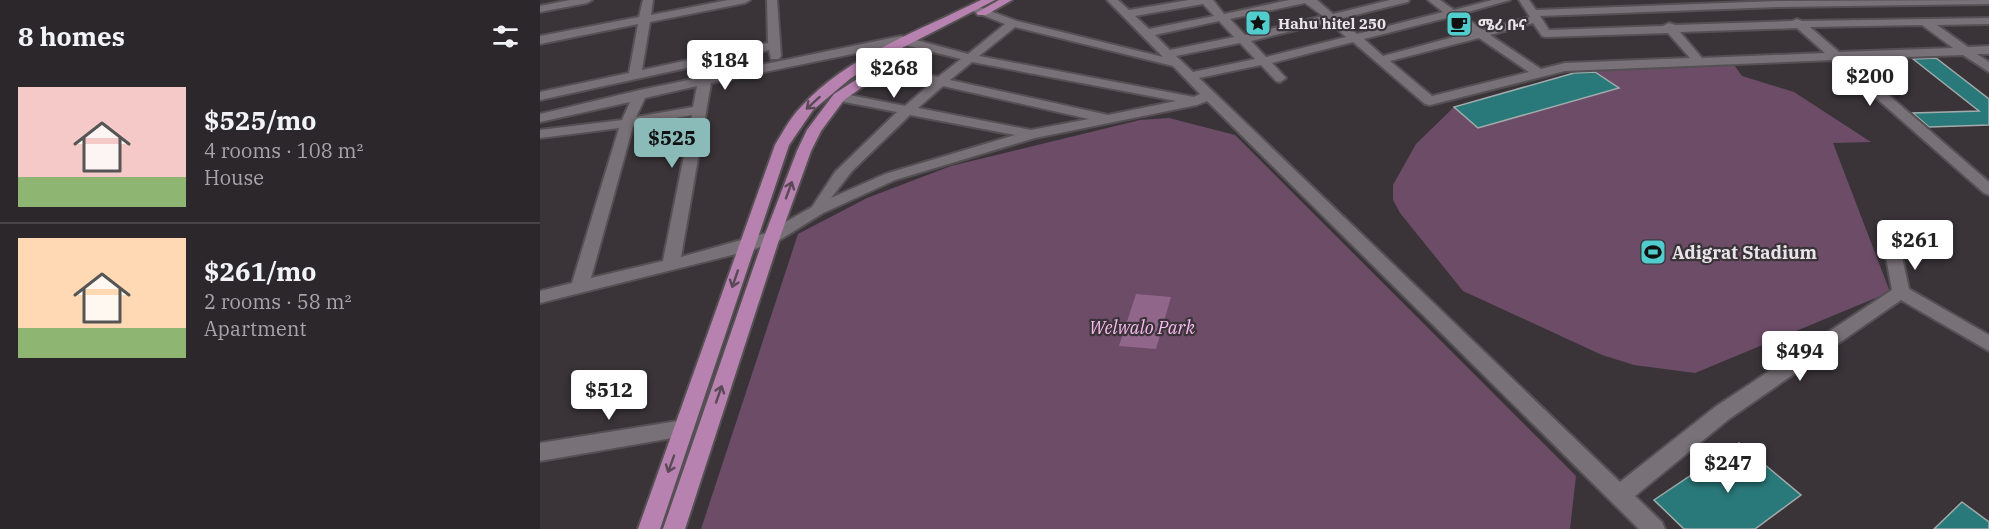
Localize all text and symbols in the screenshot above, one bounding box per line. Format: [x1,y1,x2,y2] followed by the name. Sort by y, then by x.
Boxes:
[1243,8,1273,38] place icon: Hahu hitel 250
[1444,9,1474,39] cafe icon: ሜሪ ቡና
[1278,14,1386,33] place label: Hahu hitel 250
[1478,15,1527,34] place label: ሜሪ ቡና
[18,19,125,53] text: 8 homes
[489,20,522,53] icon: filters
[689,40,761,91] pin: $184
[701,46,749,73] text: $184
[858,48,930,99] pin: $268
[870,54,918,81] text: $268
[1834,56,1906,107] pin: $200
[1846,62,1894,89] text: $200
[806,96,821,110] one-way arrow
[204,103,316,137] text: $525/mo
[66,111,138,183] icon: home
[636,118,708,169] pin: $525
[648,124,696,151] text: $525
[204,137,363,164] text: 4 rooms · 108 m²
[204,164,264,191] text: House
[785,181,796,199] one-way arrow
[1879,220,1951,271] pin: $261
[1891,226,1939,253] text: $261
[1638,237,1668,267] sports icon: Adigrat Stadium
[1672,241,1818,264] place label: Adigrat Stadium
[204,254,316,288] text: $261/mo
[66,262,138,334] icon: home
[729,269,740,288] one-way arrow
[204,288,351,315] text: 2 rooms · 58 m²
[204,315,307,342] text: Apartment
[1089,316,1195,339] park label: Welwalo Park
[1764,331,1836,382] pin: $494
[1776,337,1824,364] text: $494
[573,370,645,421] pin: $512
[585,376,633,403] text: $512
[715,385,726,404] one-way arrow
[1692,443,1764,494] pin: $247
[1704,449,1752,476] text: $247
[665,454,676,473] one-way arrow

